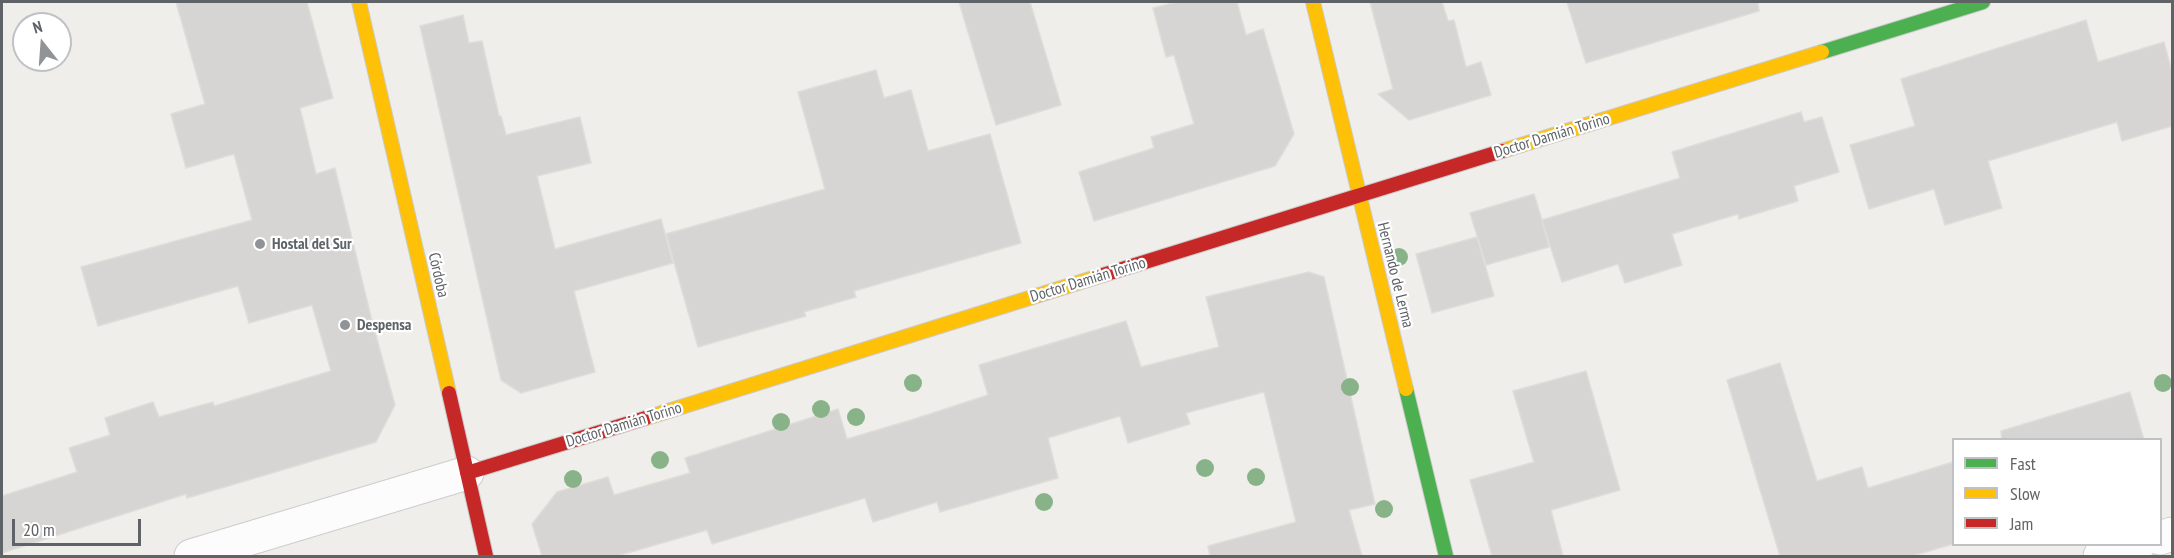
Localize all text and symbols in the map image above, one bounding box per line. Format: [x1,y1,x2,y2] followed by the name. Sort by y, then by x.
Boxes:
[12,12,72,72] north arrow
[30,16,44,38] text: N
[1492,109,1612,163] street label: Doctor Damián Torino
[1373,220,1417,330] street label: Hernando de Lerma
[272,234,352,254] place label: Hostal del Sur
[253,237,267,251] marker: Hostal del Sur
[424,251,452,299] street label: Córdoba
[1028,253,1148,307] street label: Doctor Damián Torino
[357,315,411,335] place label: Despensa
[338,318,352,332] marker: Despensa
[564,398,684,452] street label: Doctor Damián Torino
[1952,438,2162,546] legend
[2010,452,2036,475] text: Fast
[2010,482,2040,505] text: Slow
[15,507,144,545] scale bar
[2010,512,2033,535] text: Jam
[23,518,55,541] text: 20 m

